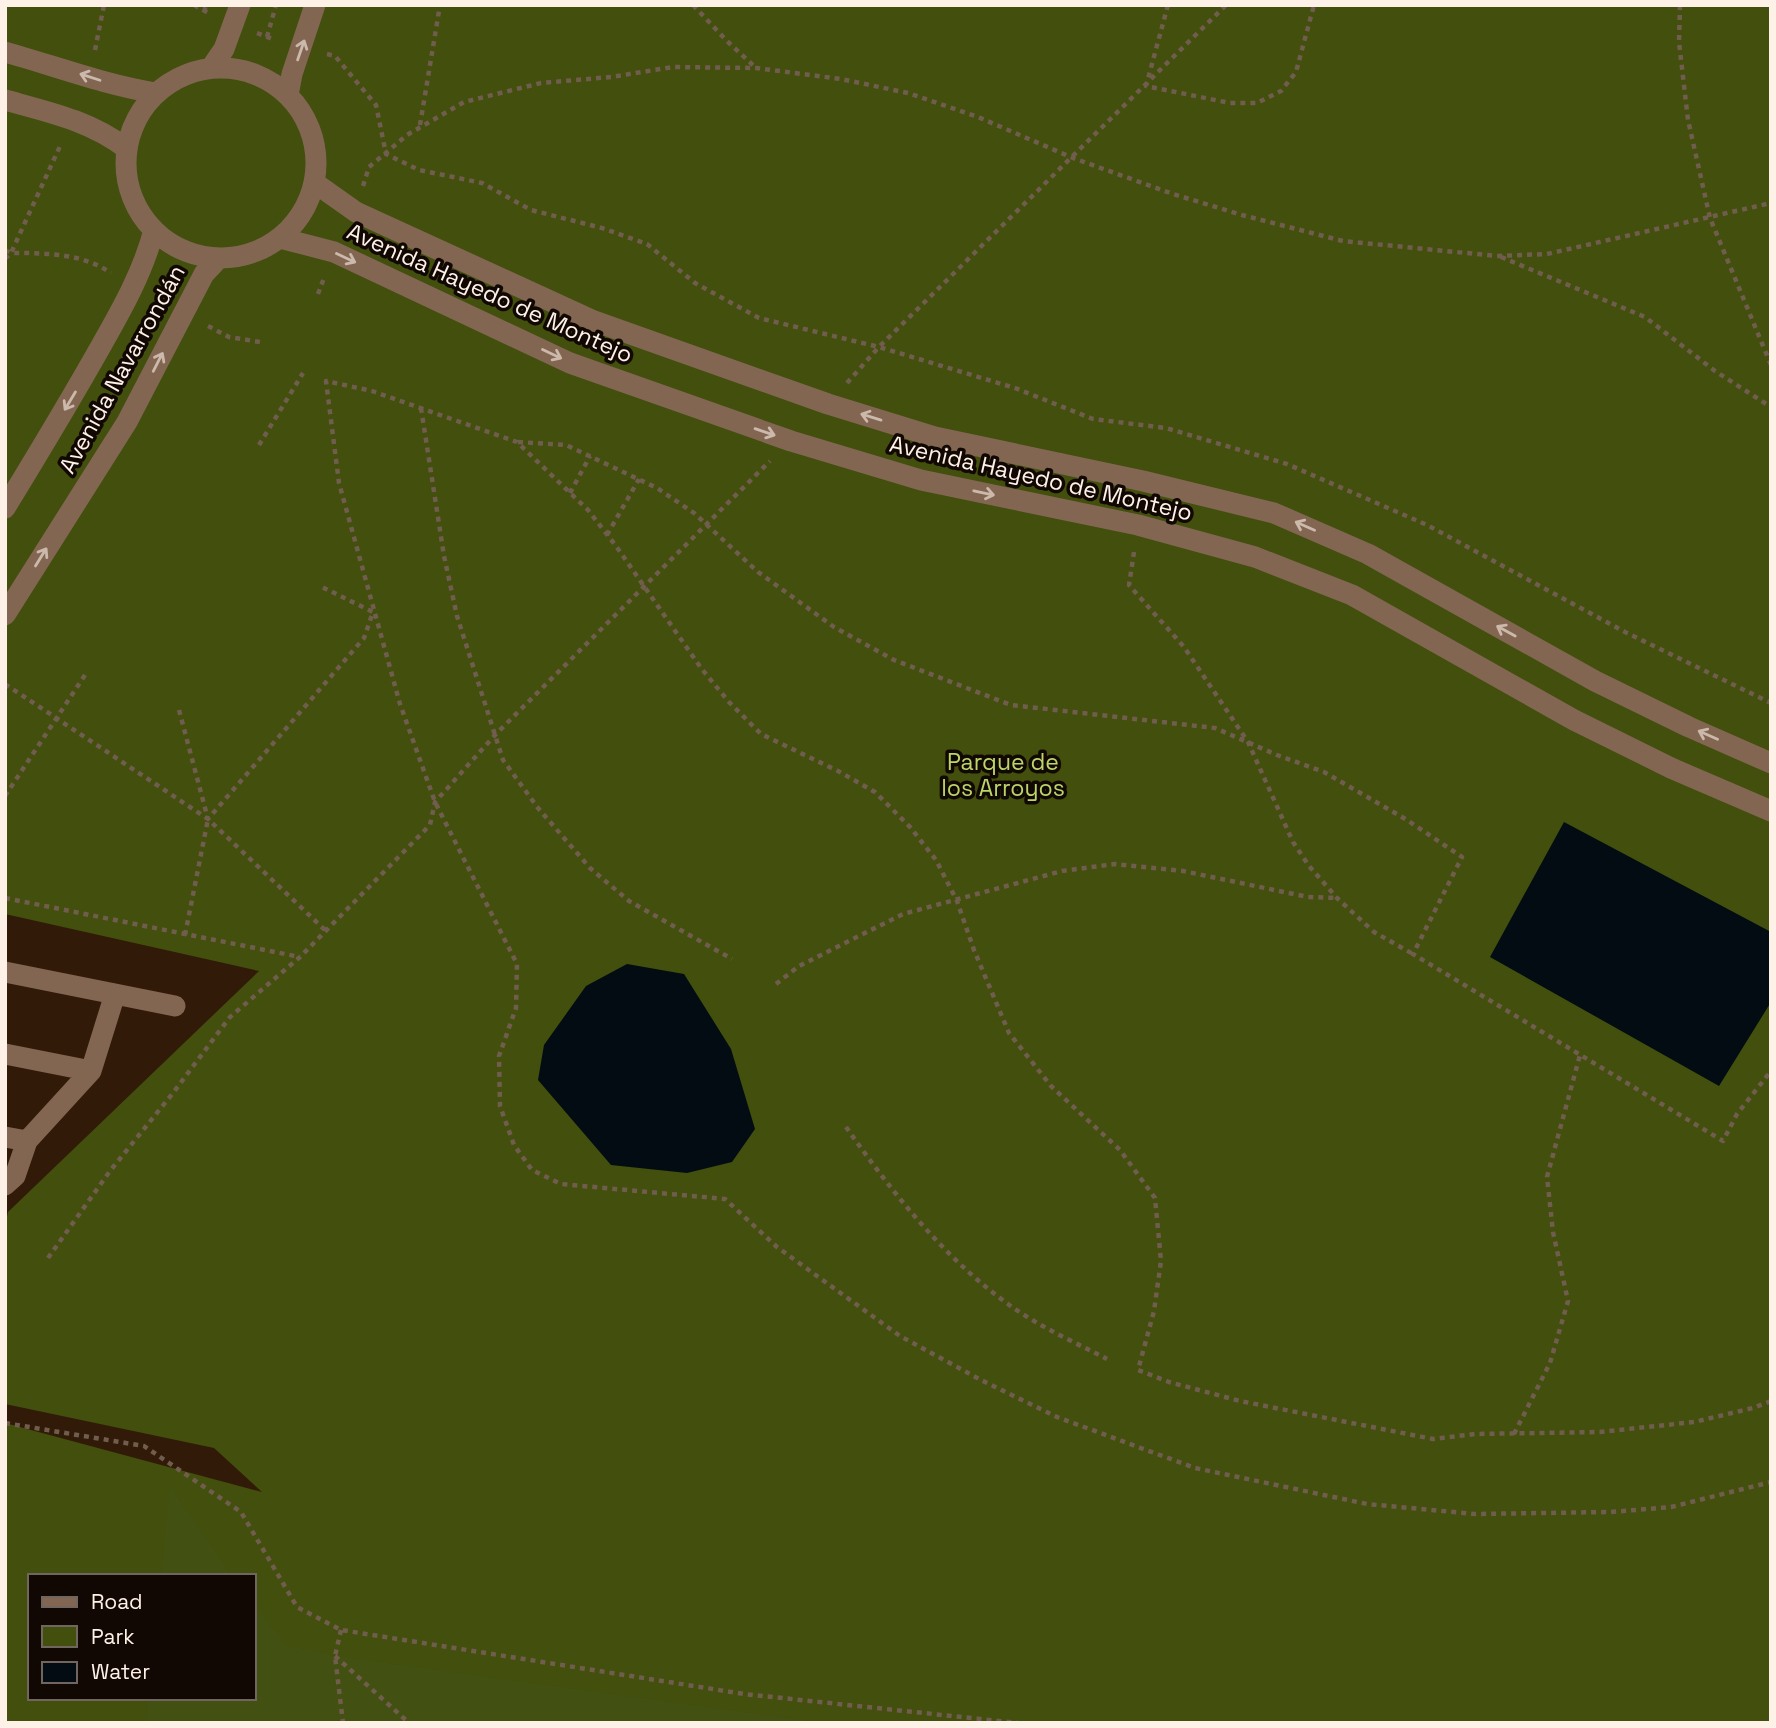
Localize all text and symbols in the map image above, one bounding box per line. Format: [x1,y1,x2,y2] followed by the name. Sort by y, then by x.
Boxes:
[295,39,308,61] one-way arrow
[80,70,102,82] one-way arrow
[342,216,638,370] street label: Avenida Hayedo de Montejo
[335,251,356,265] one-way arrow
[52,259,192,479] street label: Avenida Navarrondán
[541,348,562,361] one-way arrow
[152,353,166,373] one-way arrow
[63,390,77,410] one-way arrow
[860,410,882,423] one-way arrow
[754,427,776,439] one-way arrow
[887,429,1195,527] street label: Avenida Hayedo de Montejo
[972,486,995,500] one-way arrow
[1294,519,1316,532] one-way arrow
[35,548,49,568] one-way arrow
[1496,624,1517,637] one-way arrow
[1698,728,1719,741] one-way arrow
[941,747,1065,803] park label: Parque de los Arroyos
[28,1574,256,1700] legend
[91,1588,143,1615] text: Road
[91,1623,135,1650] text: Park
[91,1658,150,1685] text: Water

